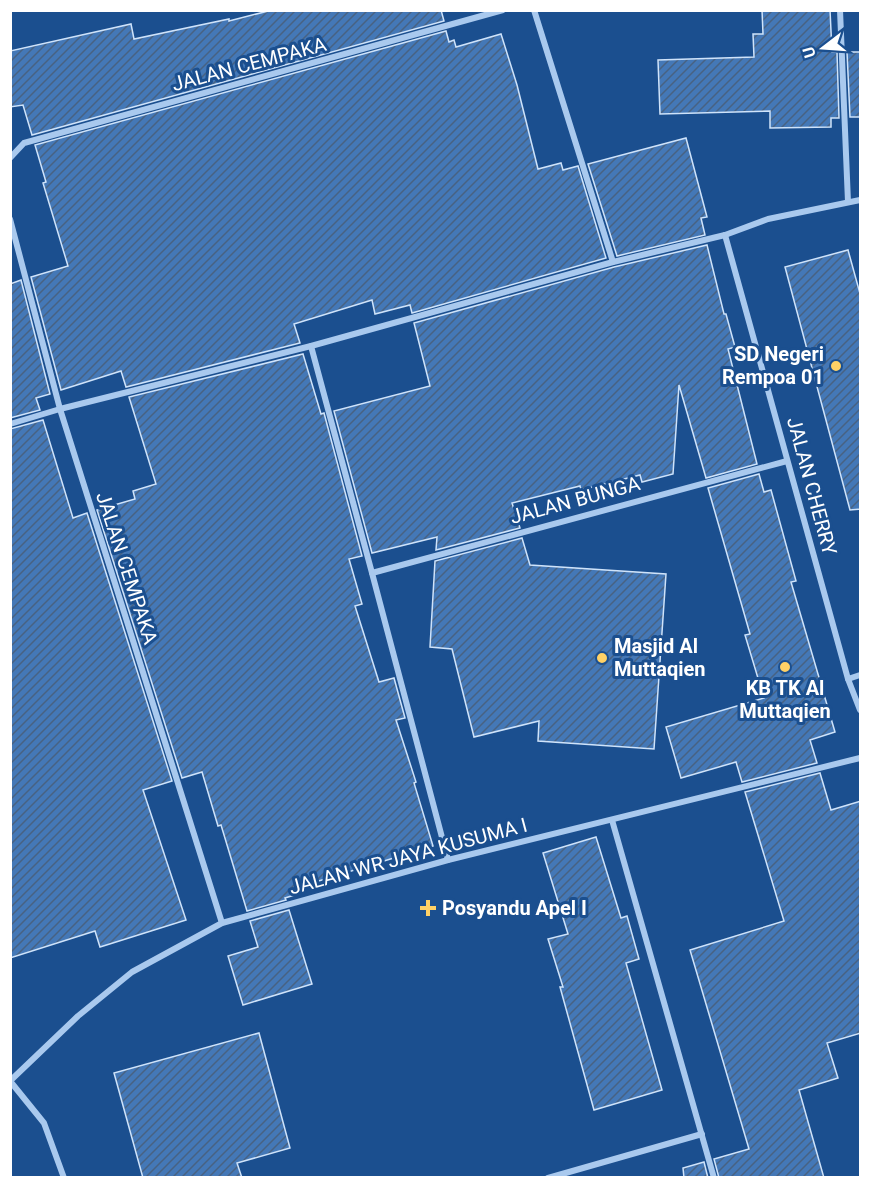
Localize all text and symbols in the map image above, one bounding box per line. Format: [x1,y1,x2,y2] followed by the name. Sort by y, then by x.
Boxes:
[793,18,853,78] north arrow
[169,32,329,96] street label: JALAN CEMPAKA
[799,44,820,60] text: U
[722,342,824,389] place label: SD Negeri Rempoa 01
[829,359,843,373] marker: SD Negeri Rempoa 01
[782,414,842,558] street label: JALAN CHERRY
[507,471,643,529] street label: JALAN BUNGA
[91,489,163,647] street label: JALAN CEMPAKA
[614,634,706,681] place label: Masjid Al Muttaqien
[595,651,609,665] marker: Masjid Al Muttaqien
[778,660,792,674] marker: KB TK Al Muttaqien
[739,676,831,723] place label: KB TK Al Muttaqien
[286,813,530,899] street label: JALAN WR JAYA KUSUMA I
[442,896,587,920] place label: Posyandu Apel I
[419,899,437,917] marker: Posyandu Apel I

